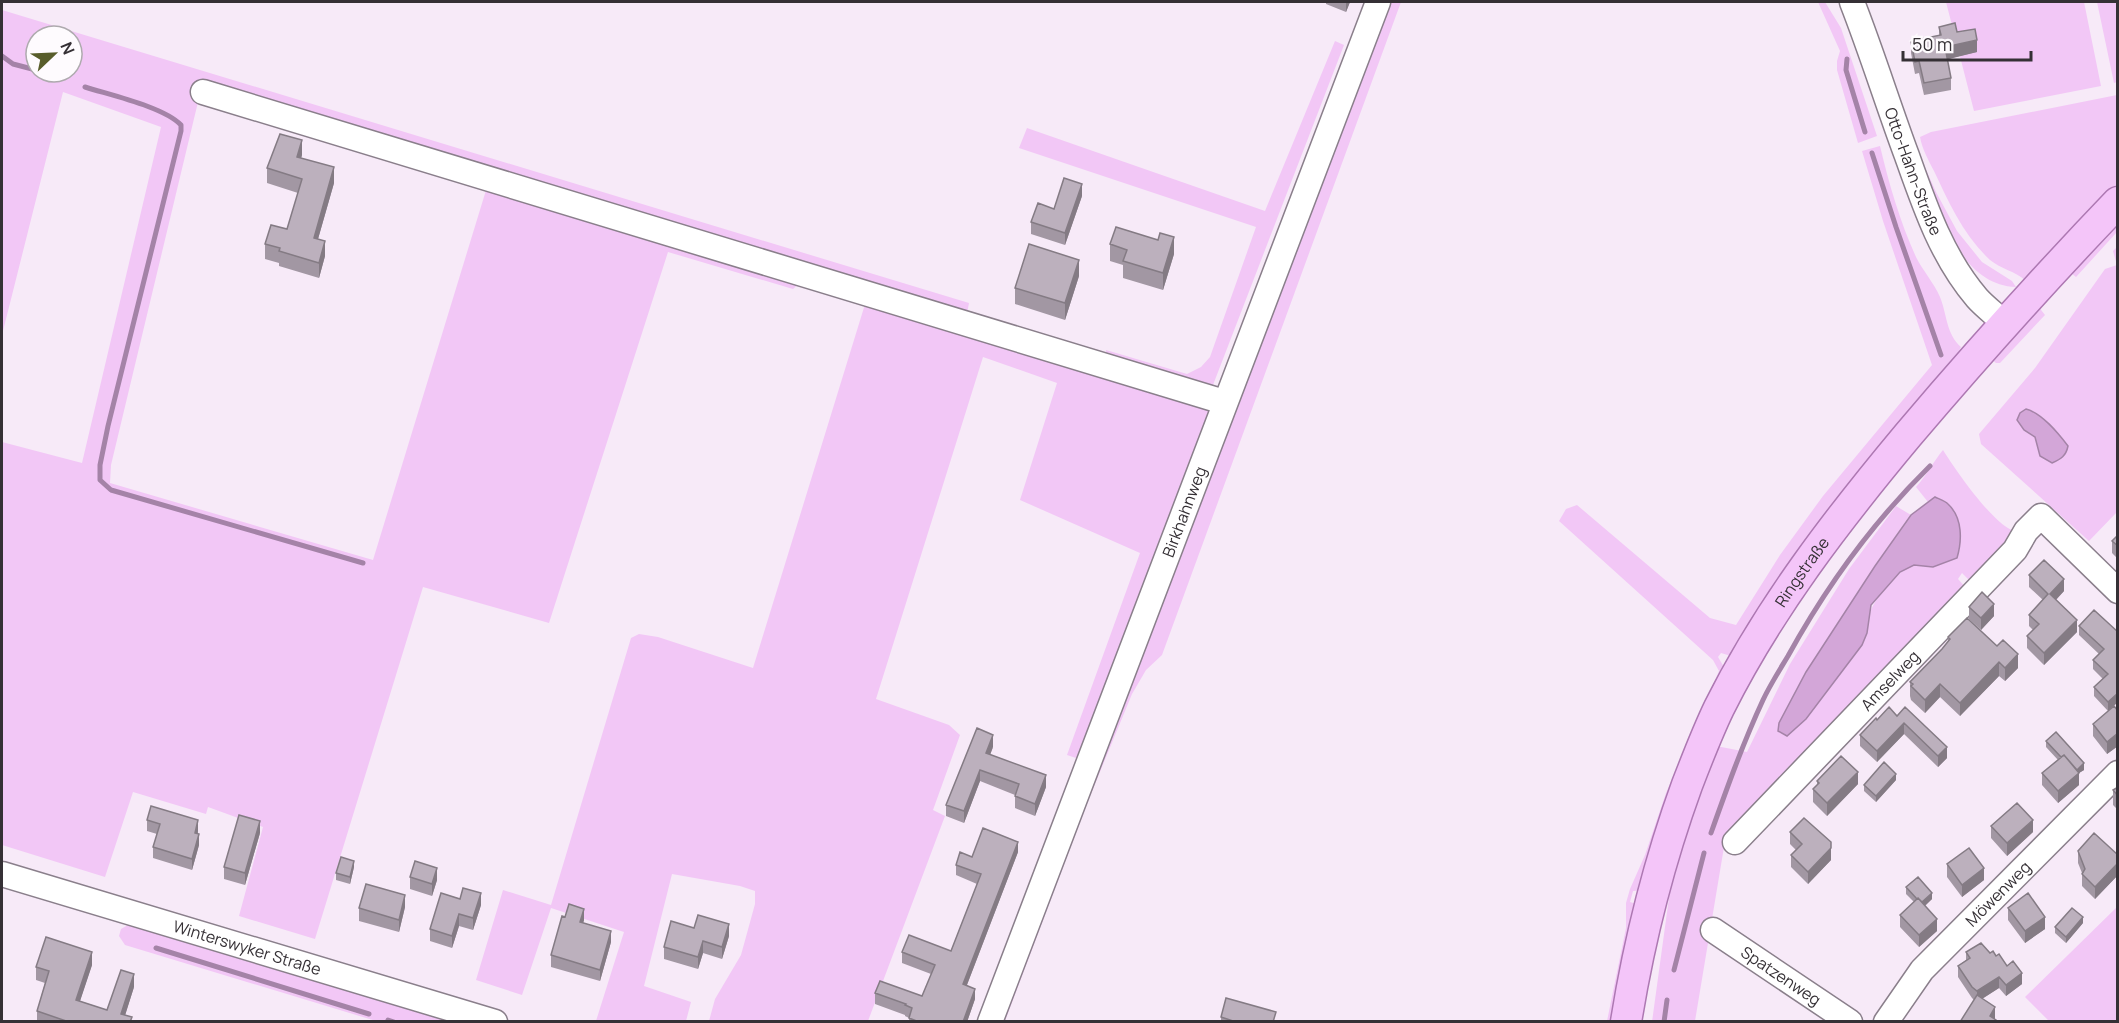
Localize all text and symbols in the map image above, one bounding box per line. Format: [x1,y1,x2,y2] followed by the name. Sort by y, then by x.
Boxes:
[24,24,84,84] north arrow
[1903,24,2030,62] scale bar
[1912,32,1952,56] text: 50 m
[55,39,80,58] text: N
[1879,104,1947,239] street label: Otto-Hahn-Straße
[1157,463,1211,560] street label: Birkhahnweg
[1770,532,1834,611] street label: Ringstraße
[1856,645,1924,715] street label: Amselweg
[1961,856,2035,931] street label: Möwenweg
[171,915,324,980] street label: Winterswyker Straße
[1737,941,1825,1010] street label: Spatzenweg

